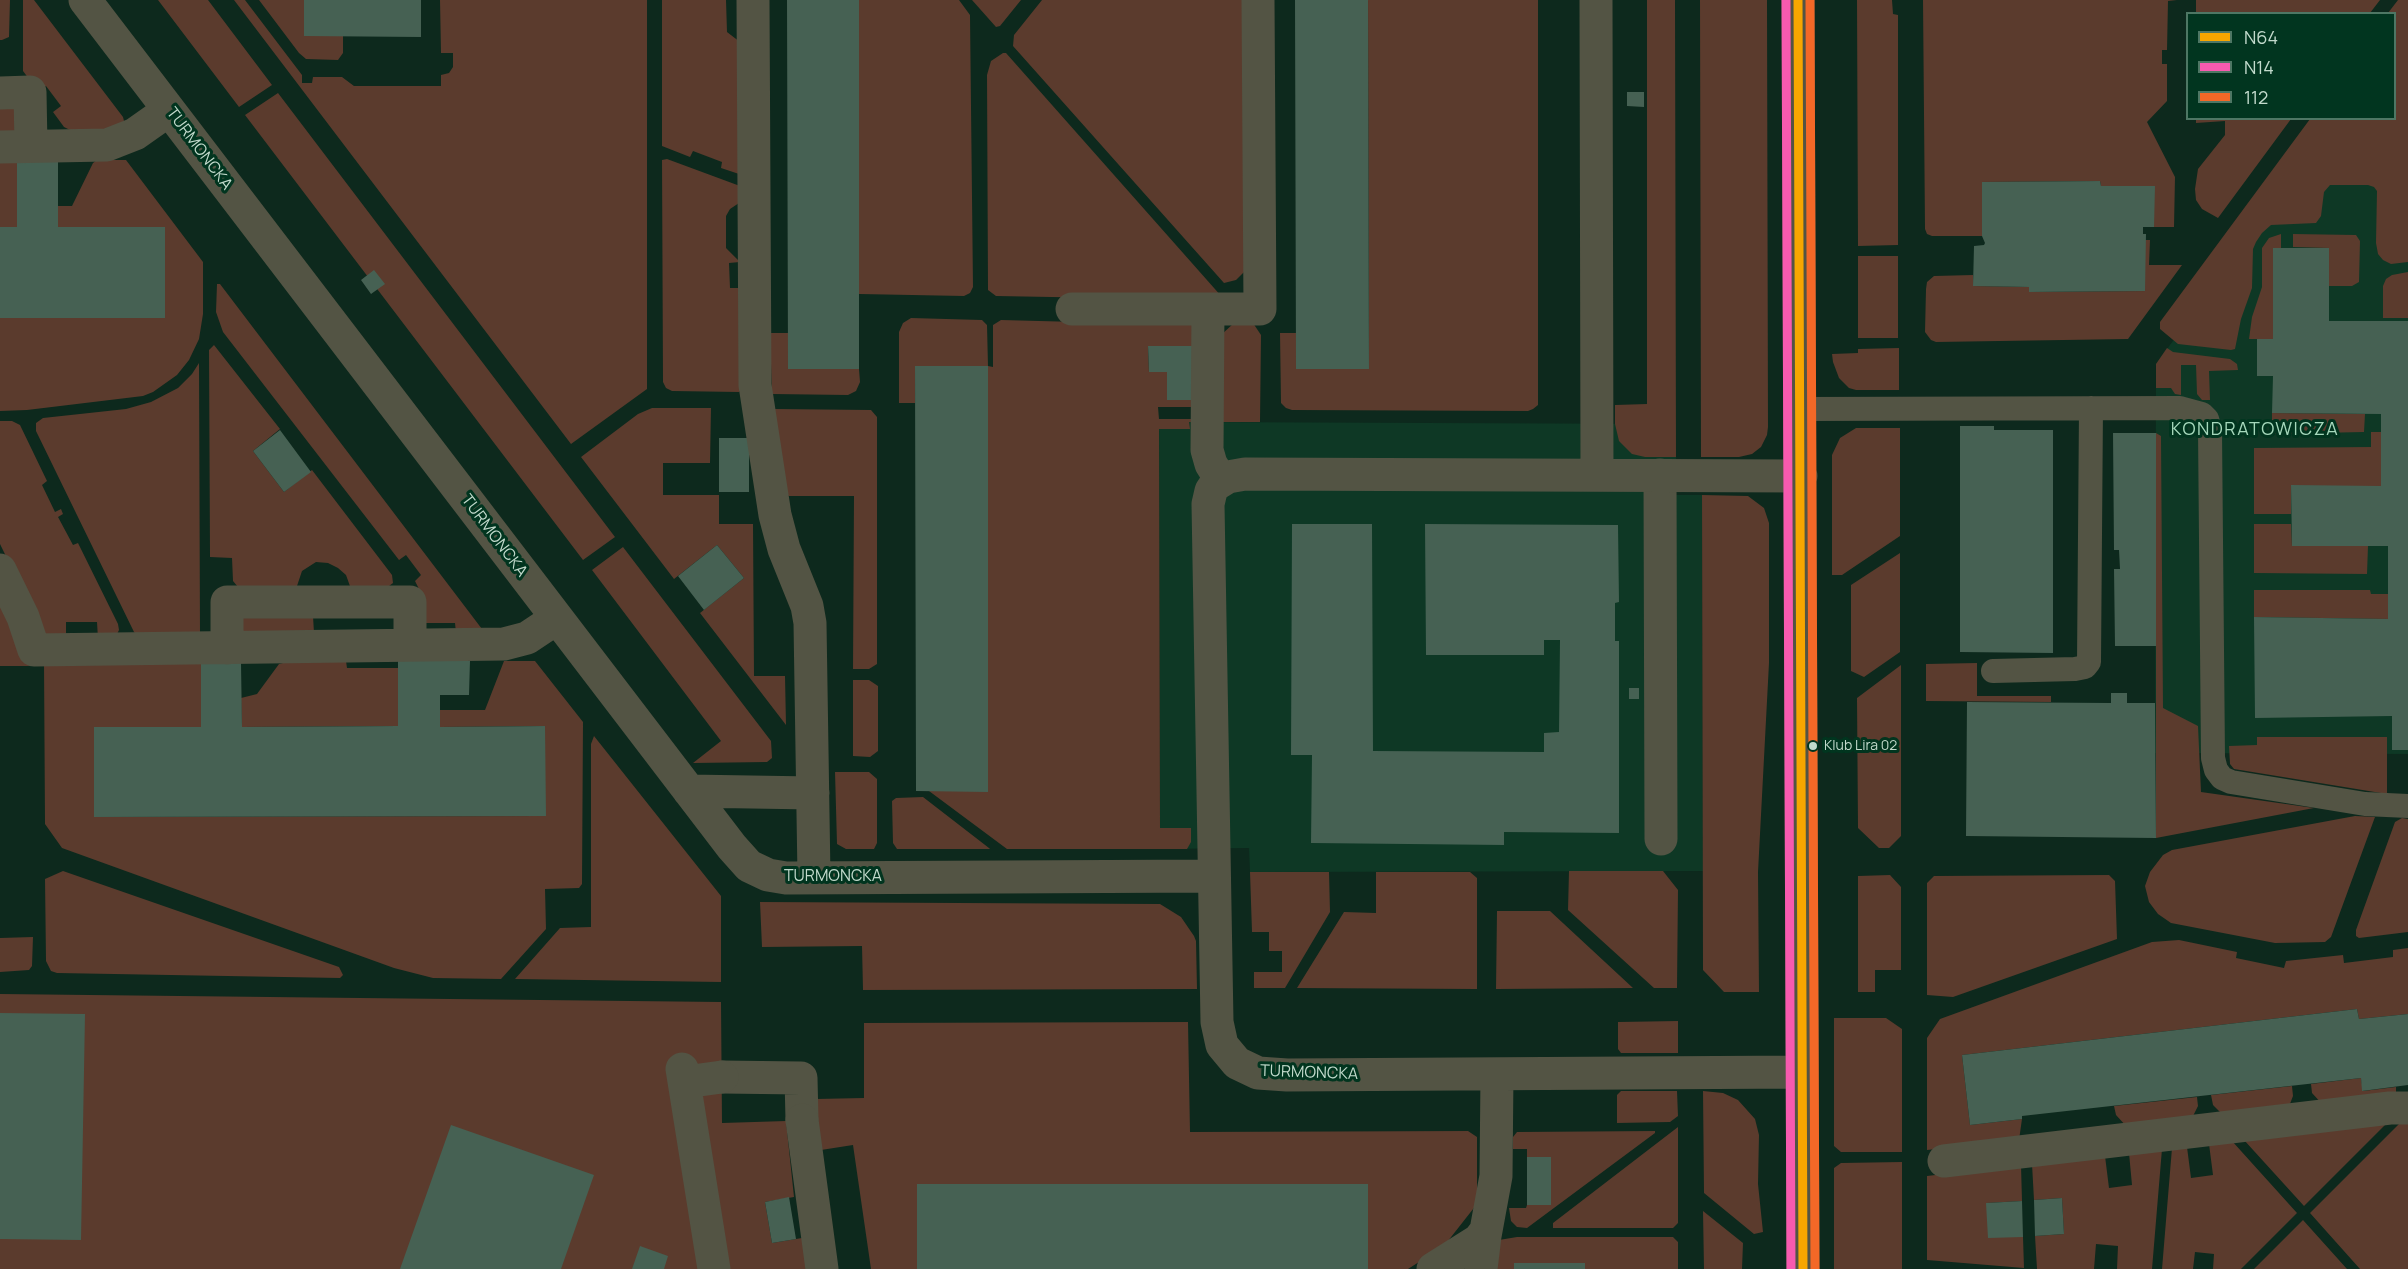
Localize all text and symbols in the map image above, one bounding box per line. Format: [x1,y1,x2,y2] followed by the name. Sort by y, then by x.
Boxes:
[2186,12,2396,120] legend
[2244,25,2278,49] text: N64
[2244,55,2274,79] text: N14
[2244,85,2268,109] text: 112
[162,104,236,194] street label: TURMONCKA
[2171,419,2339,441] district label: KONDRATOWICZA
[457,491,531,581] street label: TURMONCKA
[1824,738,1897,754] place label: Klub Lira 02
[1807,740,1819,752] marker: Klub Lira 02
[784,867,882,887] street label: TURMONCKA
[1260,1062,1358,1084] street label: TURMONCKA

